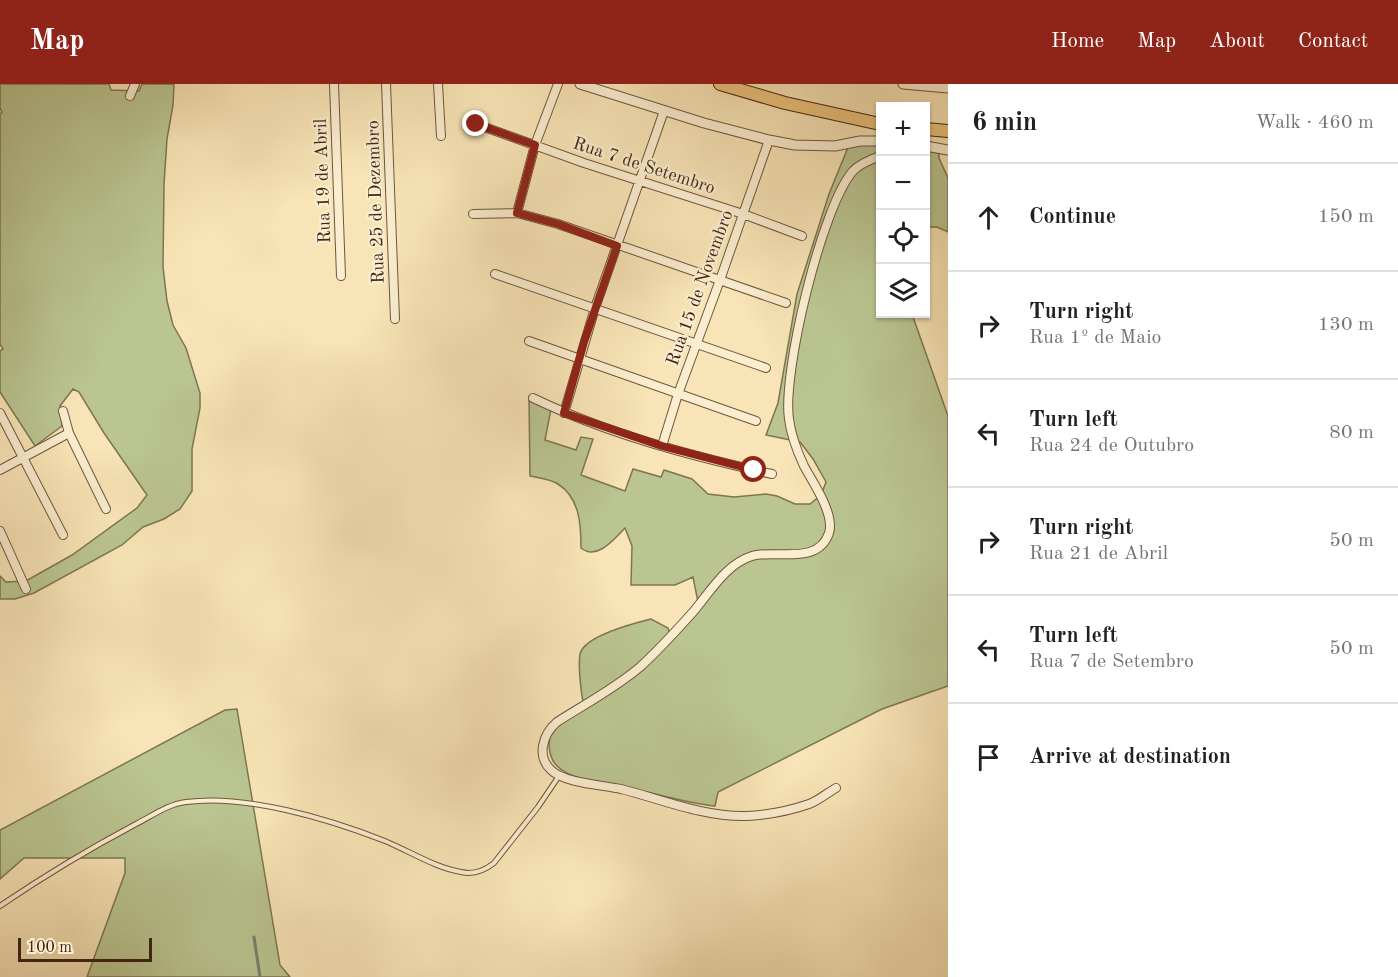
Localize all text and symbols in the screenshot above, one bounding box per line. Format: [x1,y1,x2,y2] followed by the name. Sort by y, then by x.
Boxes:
[30,28,84,56] text: Map
[1051,31,1104,52] text: Home
[1137,31,1176,52] text: Map
[1209,31,1265,52] text: About
[1298,31,1368,52] text: Contact
[876,102,930,318] map controls
[876,102,930,156] button: +
[462,110,488,136] route end
[972,110,1037,136] text: 6 min
[1255,113,1374,133] text: Walk · 460 m
[312,118,334,244] street label: Rua 19 de Abril
[364,120,388,284] street label: Rua 25 de Dezembro
[571,135,717,198] street label: Rua 7 de Setembro
[876,156,930,210] button: −
[972,201,1005,234] icon: ahead
[1029,206,1116,228] text: Continue
[1318,207,1374,227] text: 150 m
[664,208,737,368] street label: Rua 15 de Novembro
[876,210,930,264] button: locate
[876,264,930,318] button: layers
[1029,301,1133,323] text: Turn right
[972,309,1005,342] icon: right
[1318,315,1374,335] text: 130 m
[1029,328,1161,348] text: Rua 1º de Maio
[1029,409,1118,431] text: Turn left
[972,417,1005,450] icon: left
[1329,423,1374,443] text: 80 m
[1029,436,1194,456] text: Rua 24 de Outubro
[740,456,766,482] route start
[1029,517,1133,539] text: Turn right
[972,525,1005,558] icon: right
[1329,531,1374,551] text: 50 m
[1029,544,1168,564] text: Rua 21 de Abril
[1029,625,1118,647] text: Turn left
[972,633,1005,666] icon: left
[1329,639,1374,659] text: 50 m
[1029,652,1194,672] text: Rua 7 de Setembro
[972,741,1005,774] icon: arrive
[1029,746,1231,768] text: Arrive at destination
[18,935,152,962] scale bar
[27,940,72,956] text: 100 m

